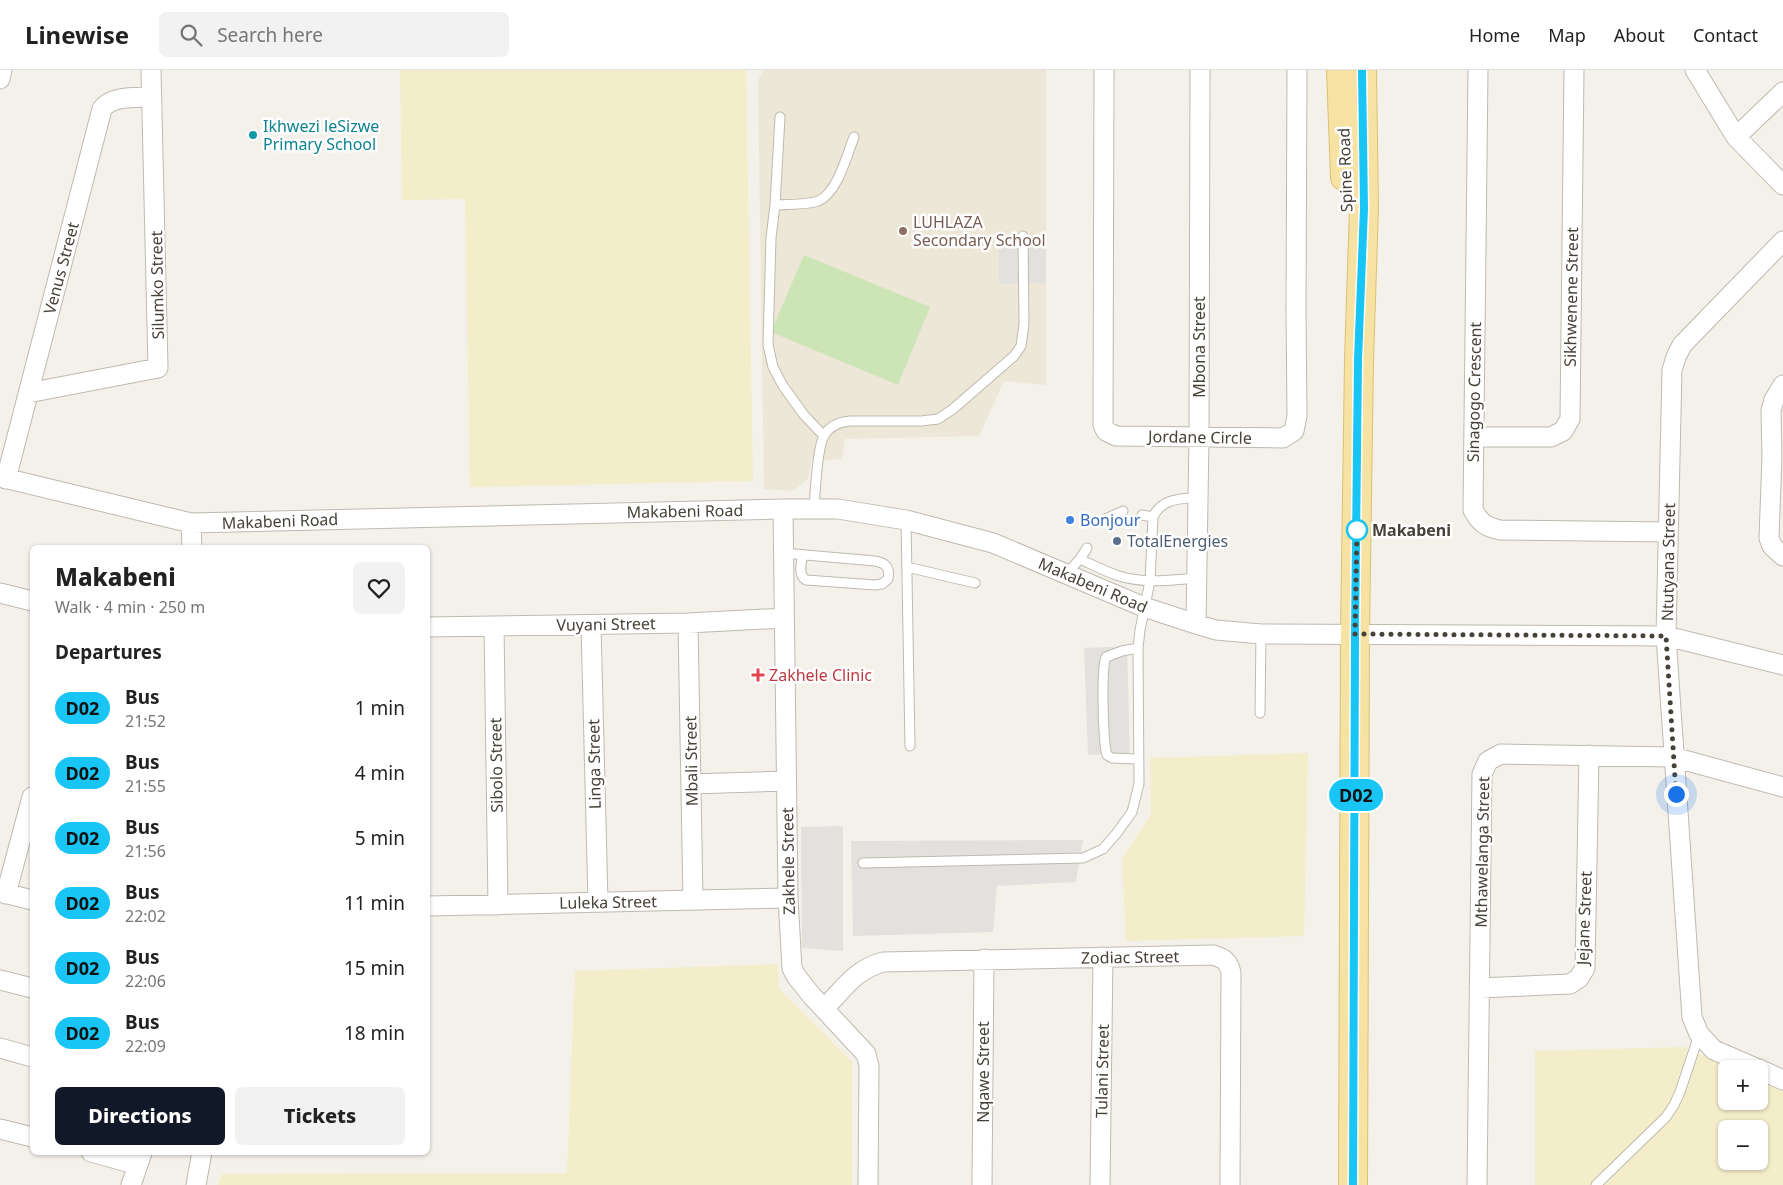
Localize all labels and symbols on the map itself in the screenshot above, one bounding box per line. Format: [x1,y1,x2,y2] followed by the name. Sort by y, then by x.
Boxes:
[263,115,379,155] place label: Ikhwezi leSizwe Primary School
[1333,128,1357,212] street label: Spine Road
[247,129,259,141] marker: Ikhwezi leSizwe Primary School
[913,211,1046,251] place label: LUHLAZA Secondary School
[38,219,84,317] street label: Venus Street
[897,225,909,237] marker: LUHLAZA Secondary School
[1559,227,1583,367] street label: Sikhwenene Street
[145,230,169,340] street label: Silumko Street
[1188,296,1210,398] street label: Mbona Street
[1462,321,1486,462] street label: Sinagogo Crescent
[1146,425,1252,449] street label: Jordane Circle
[627,499,743,523] street label: Makabeni Road
[1656,502,1680,621] street label: Ntutyana Street
[221,508,339,534] street label: Makabeni Road
[1080,509,1141,531] place label: Bonjour
[1064,514,1076,526] marker: Bonjour
[1346,519,1368,541] marker: Makabeni
[1372,519,1451,541] place label: Makabeni
[1127,530,1228,552] place label: TotalEnergies
[1111,535,1123,547] marker: TotalEnergies
[1035,552,1151,618] street label: Makabeni Road
[556,612,656,636] street label: Vuyani Street
[769,664,872,686] place label: Zakhele Clinic
[751,668,765,682] marker: Zakhele Clinic
[679,715,703,806] street label: Mbali Street
[484,717,508,813] street label: Sibolo Street
[582,719,606,809] street label: Linga Street
[1470,776,1494,928] street label: Mthawelanga Street
[1327,779,1385,811] line badge: D02
[1664,782,1689,807] your location
[776,807,800,915] street label: Zakhele Street
[1571,870,1597,967] street label: Jejane Street
[559,890,657,914] street label: Luleka Street
[1081,945,1180,969] street label: Zodiac Street
[972,1021,994,1123] street label: Nqawe Street
[1090,1024,1114,1118] street label: Tulani Street

